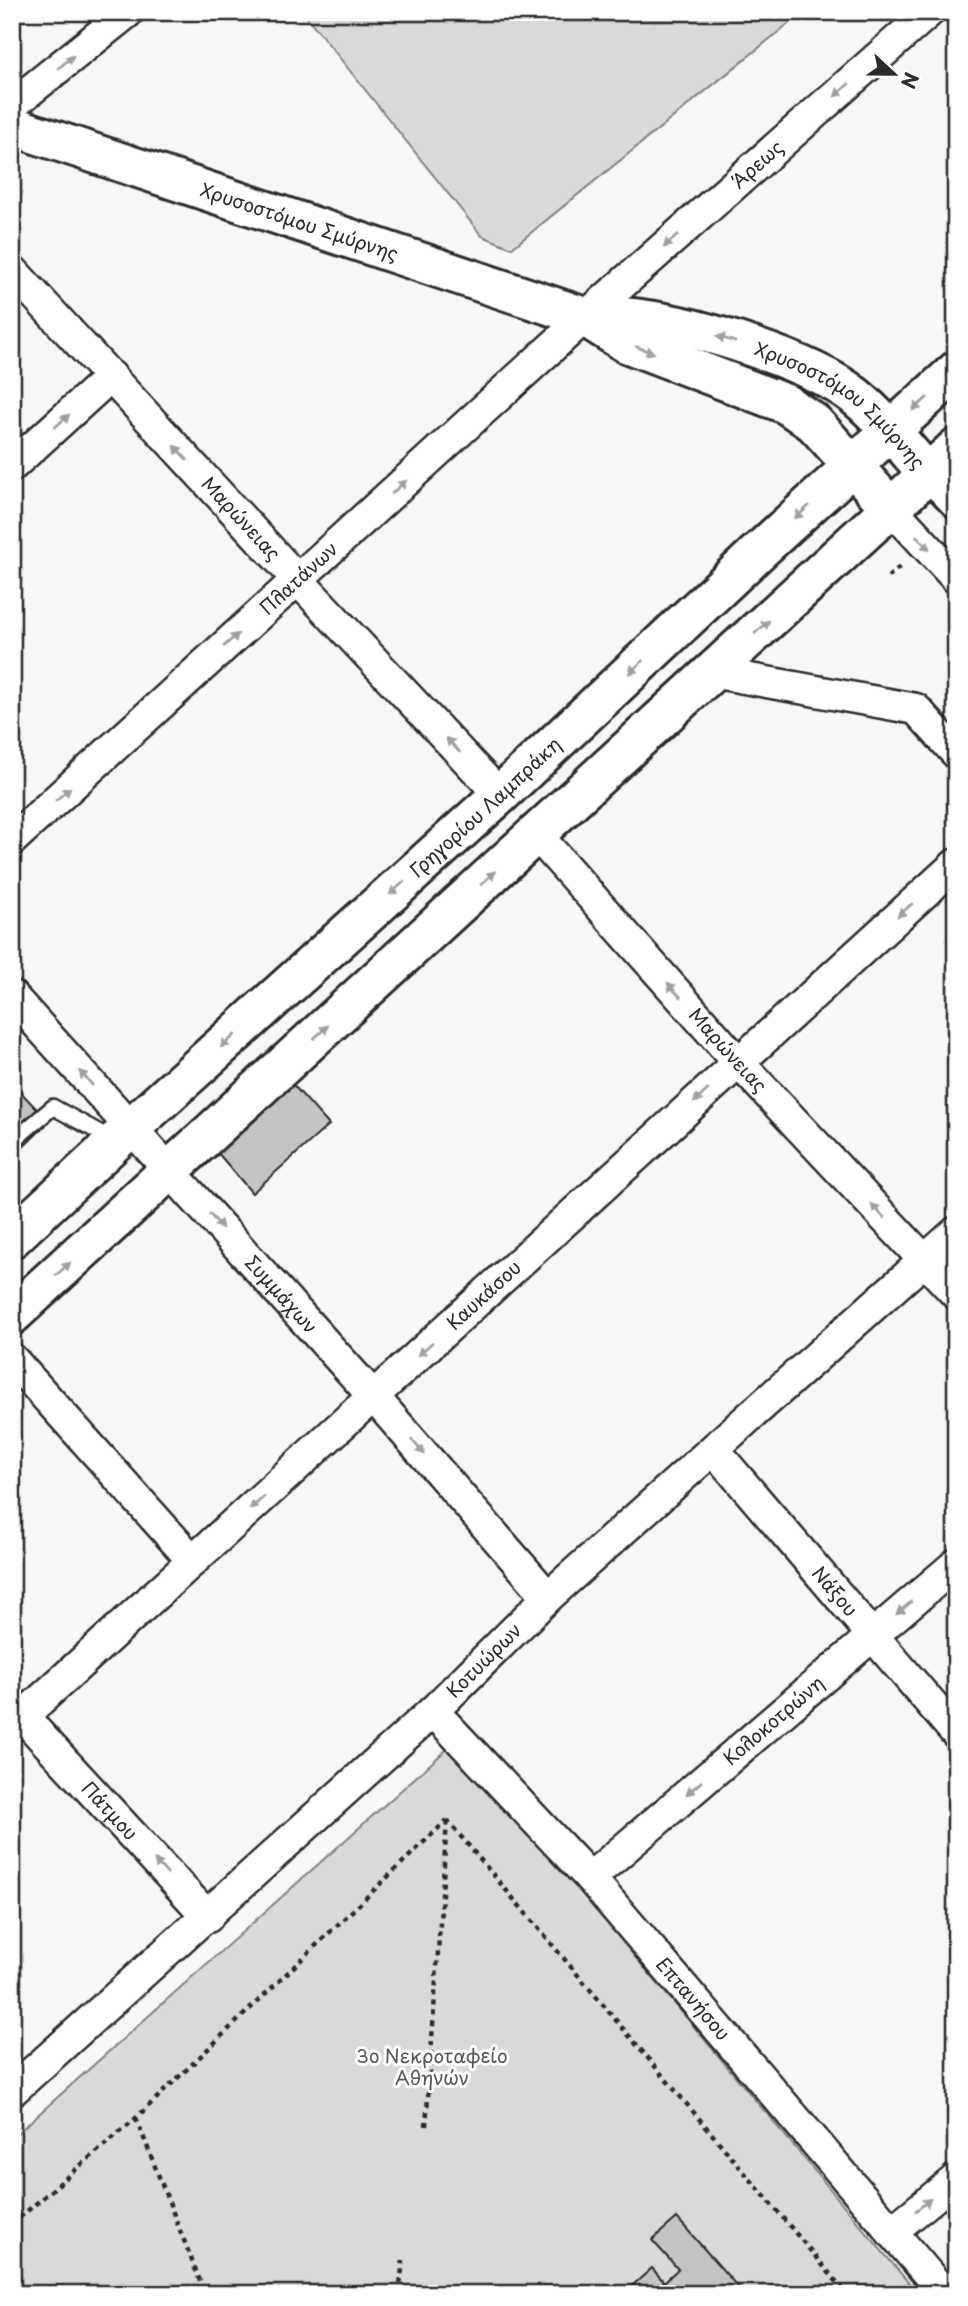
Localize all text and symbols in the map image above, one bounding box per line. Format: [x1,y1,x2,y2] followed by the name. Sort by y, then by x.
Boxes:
[860,38,930,108] north arrow
[57,55,74,70] one-way arrow
[895,69,926,93] text: N
[833,82,850,97] one-way arrow
[724,133,789,194] street label: Άρεως
[197,175,402,267] street label: Χρυσοστόμου Σμύρνης
[662,233,680,249] one-way arrow
[715,334,736,344] one-way arrow
[751,334,933,475] street label: Χρυσοστόμου Σμύρνης
[634,344,655,355] one-way arrow
[912,396,929,411] one-way arrow
[53,413,71,429] one-way arrow
[174,445,190,462] one-way arrow
[196,469,288,566] street label: Μαρώνειας
[390,479,408,495] one-way arrow
[794,503,811,519] one-way arrow
[252,534,343,621] street label: Πλατάνων
[915,534,931,552] one-way arrow
[753,619,770,635] one-way arrow
[222,633,239,648] one-way arrow
[628,658,645,674] one-way arrow
[403,730,567,883] street label: Γρηγορίου Λαμπράκη
[446,737,462,754] one-way arrow
[54,786,71,802] one-way arrow
[479,870,497,886] one-way arrow
[388,880,406,896] one-way arrow
[896,902,914,918] one-way arrow
[666,981,682,999] one-way arrow
[683,1001,774,1098] street label: Μαρώνειας
[312,1024,330,1040] one-way arrow
[220,1032,237,1048] one-way arrow
[79,1069,94,1086] one-way arrow
[693,1088,710,1104] one-way arrow
[871,1203,887,1220] one-way arrow
[208,1212,224,1230] one-way arrow
[239,1248,325,1339] street label: Συμμάχων
[440,1253,527,1336] street label: Καυκάσου
[54,1261,71,1277] one-way arrow
[416,1341,434,1357] one-way arrow
[410,1439,425,1456] one-way arrow
[249,1494,266,1510] one-way arrow
[806,1559,865,1622] street label: Νάξου
[895,1600,913,1616] one-way arrow
[439,1616,527,1703] street label: Κοτυώρων
[716,1668,830,1771] street label: Κολοκοτρώνη
[76,1774,145,1846] street label: Πάτμου
[686,1780,703,1795] one-way arrow
[154,1859,170,1876] one-way arrow
[650,1950,737,2046] street label: Επτανήσου
[356,2041,508,2091] park label: 3ο Νεκροταφείο Αθηνών
[914,2198,932,2213] one-way arrow

